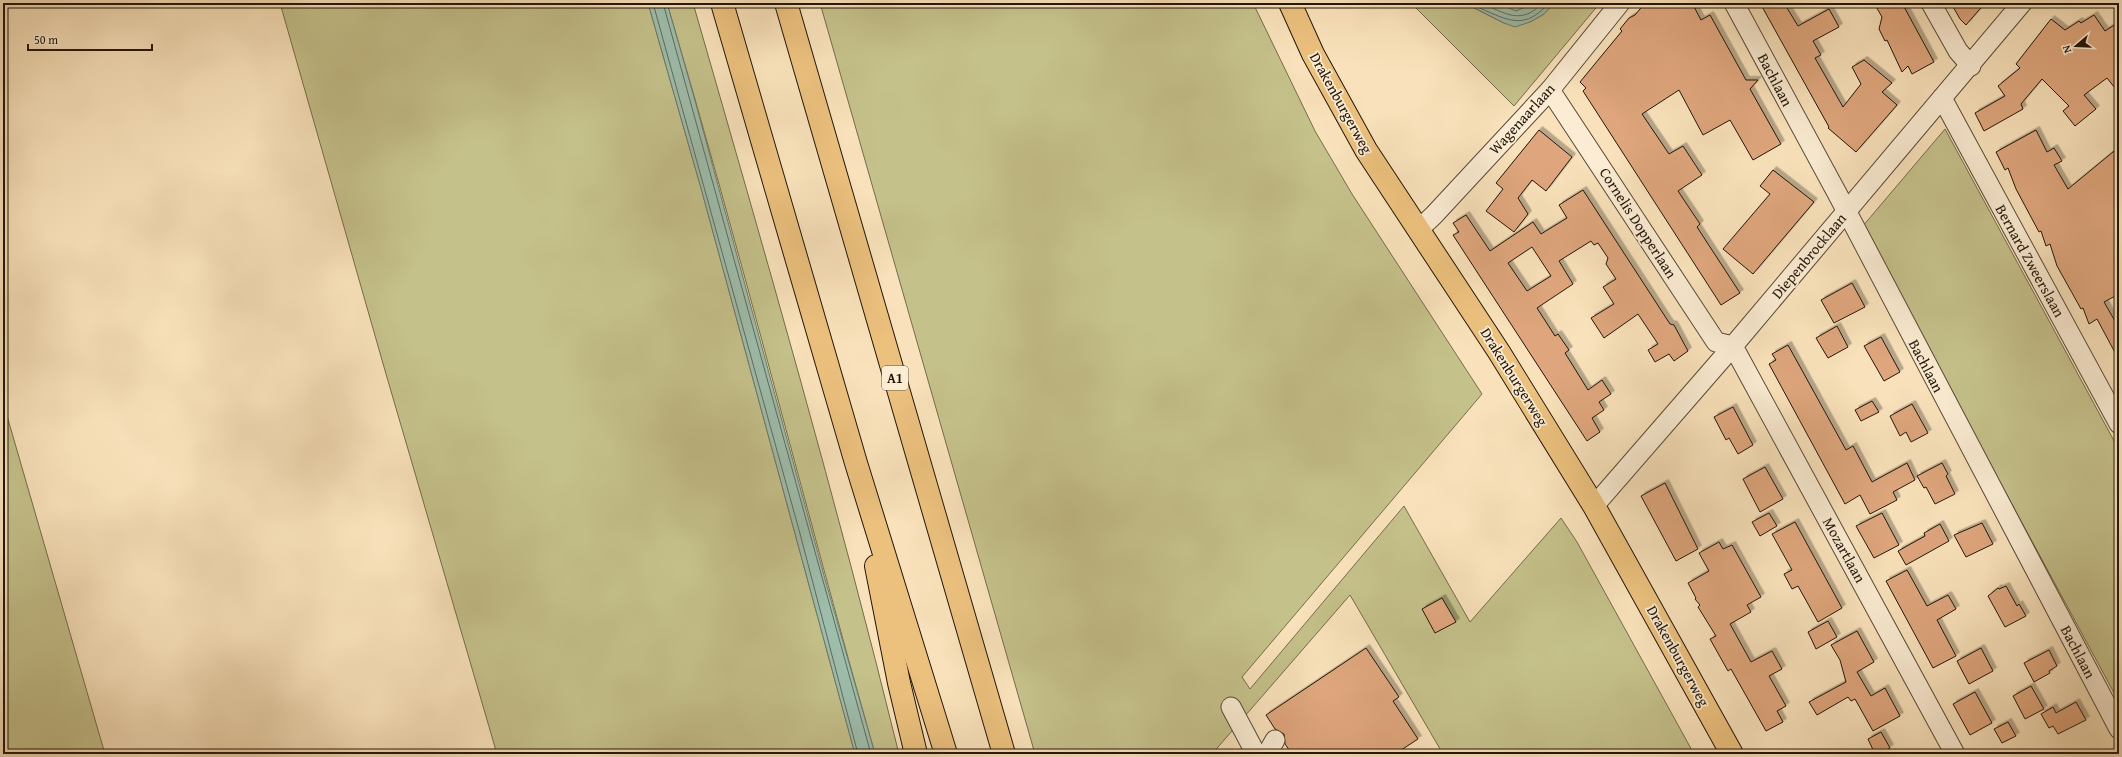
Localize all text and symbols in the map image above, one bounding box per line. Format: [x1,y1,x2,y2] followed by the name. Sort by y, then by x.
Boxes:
[28,26,152,52] scale bar
[2056,26,2096,66] north arrow
[34,31,58,48] text: 50 m
[2058,43,2075,55] text: N
[1305,48,1378,158] street label: Drakenburgerweg
[1753,50,1798,110] street label: Bachlaan
[1484,78,1560,159] street label: Wagenaarlaan
[1595,163,1682,283] street label: Cornelis Dopperlaan
[1991,201,2070,321] street label: Bernard Zweerslaan
[1766,208,1851,303] street label: Diepenbrocklaan
[1476,323,1553,430] street label: Drakenburgerweg
[1904,336,1949,396] street label: Bachlaan
[882,366,908,390] road number: A1
[1818,513,1871,587] street label: Mozartlaan
[1642,601,1715,711] street label: Drakenburgerweg
[2056,622,2101,682] street label: Bachlaan

